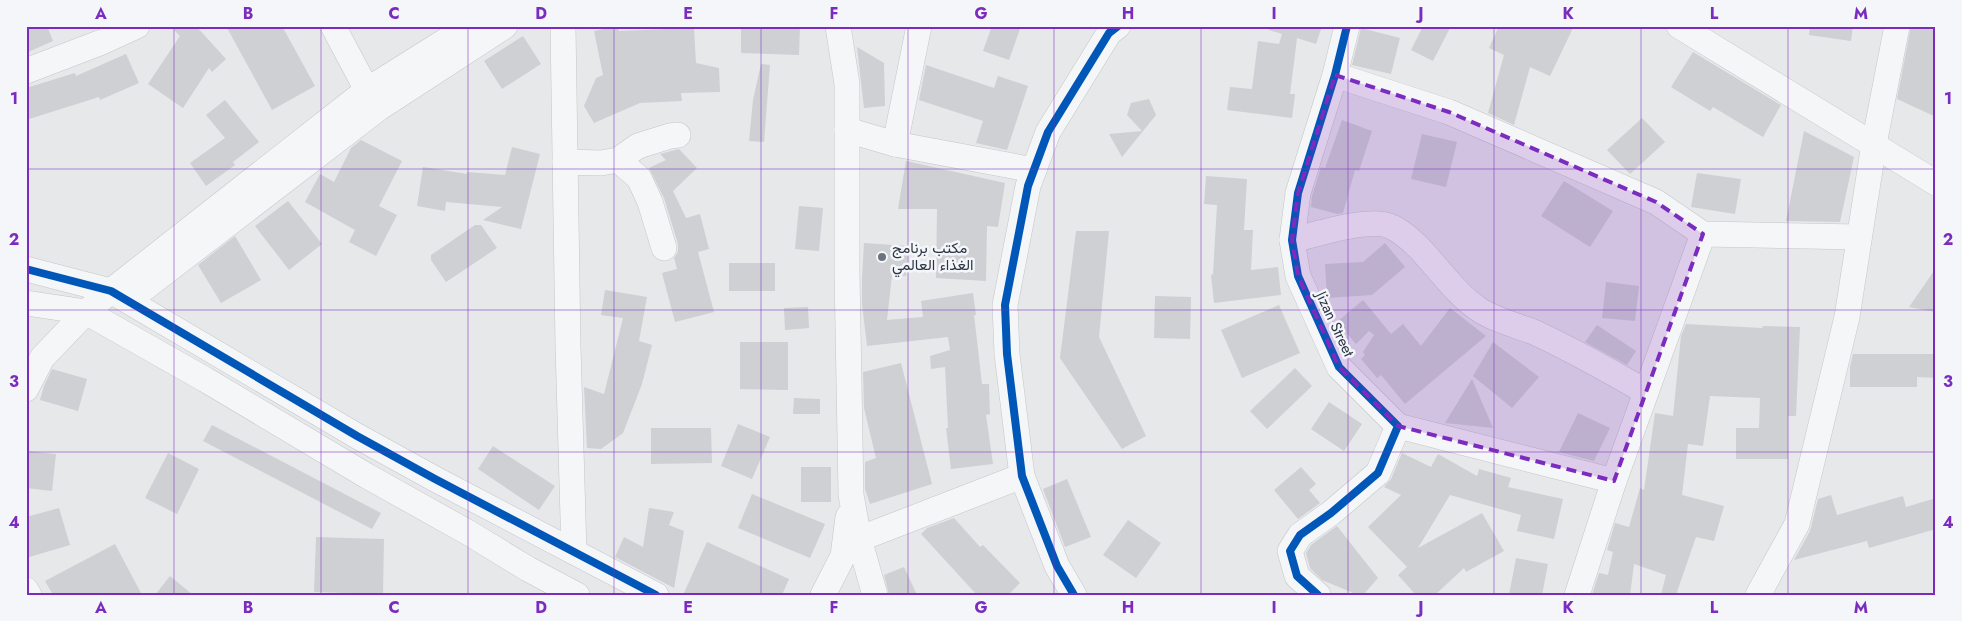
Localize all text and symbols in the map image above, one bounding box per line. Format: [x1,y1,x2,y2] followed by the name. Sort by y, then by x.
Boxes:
[94,2,107,25] text: A
[243,2,253,25] text: B
[388,2,400,25] text: C
[535,2,547,25] text: D
[683,2,693,25] text: E
[830,2,838,25] text: F
[974,2,988,25] text: G
[1122,2,1134,25] text: H
[1271,2,1277,25] text: I
[1415,2,1424,25] text: J
[1562,2,1574,25] text: K
[1710,2,1719,25] text: L
[1854,2,1868,25] text: M
[10,87,18,110] text: 1
[1944,87,1952,110] text: 1
[9,228,19,251] text: 2
[1943,228,1953,251] text: 2
[892,237,974,278] place label: مكتب برنامج الغذاء العالمي
[876,251,888,263] marker: مكتب برنامج الغذاء العالمي
[1309,286,1360,361] street label: Jizan Street
[9,370,19,393] text: 3
[1943,370,1953,393] text: 3
[8,511,20,534] text: 4
[1942,511,1954,534] text: 4
[94,596,107,619] text: A
[243,596,253,619] text: B
[388,596,400,619] text: C
[535,596,547,619] text: D
[683,596,693,619] text: E
[830,596,838,619] text: F
[974,596,988,619] text: G
[1122,596,1134,619] text: H
[1271,596,1277,619] text: I
[1415,596,1424,619] text: J
[1562,596,1574,619] text: K
[1710,596,1719,619] text: L
[1854,596,1868,619] text: M

